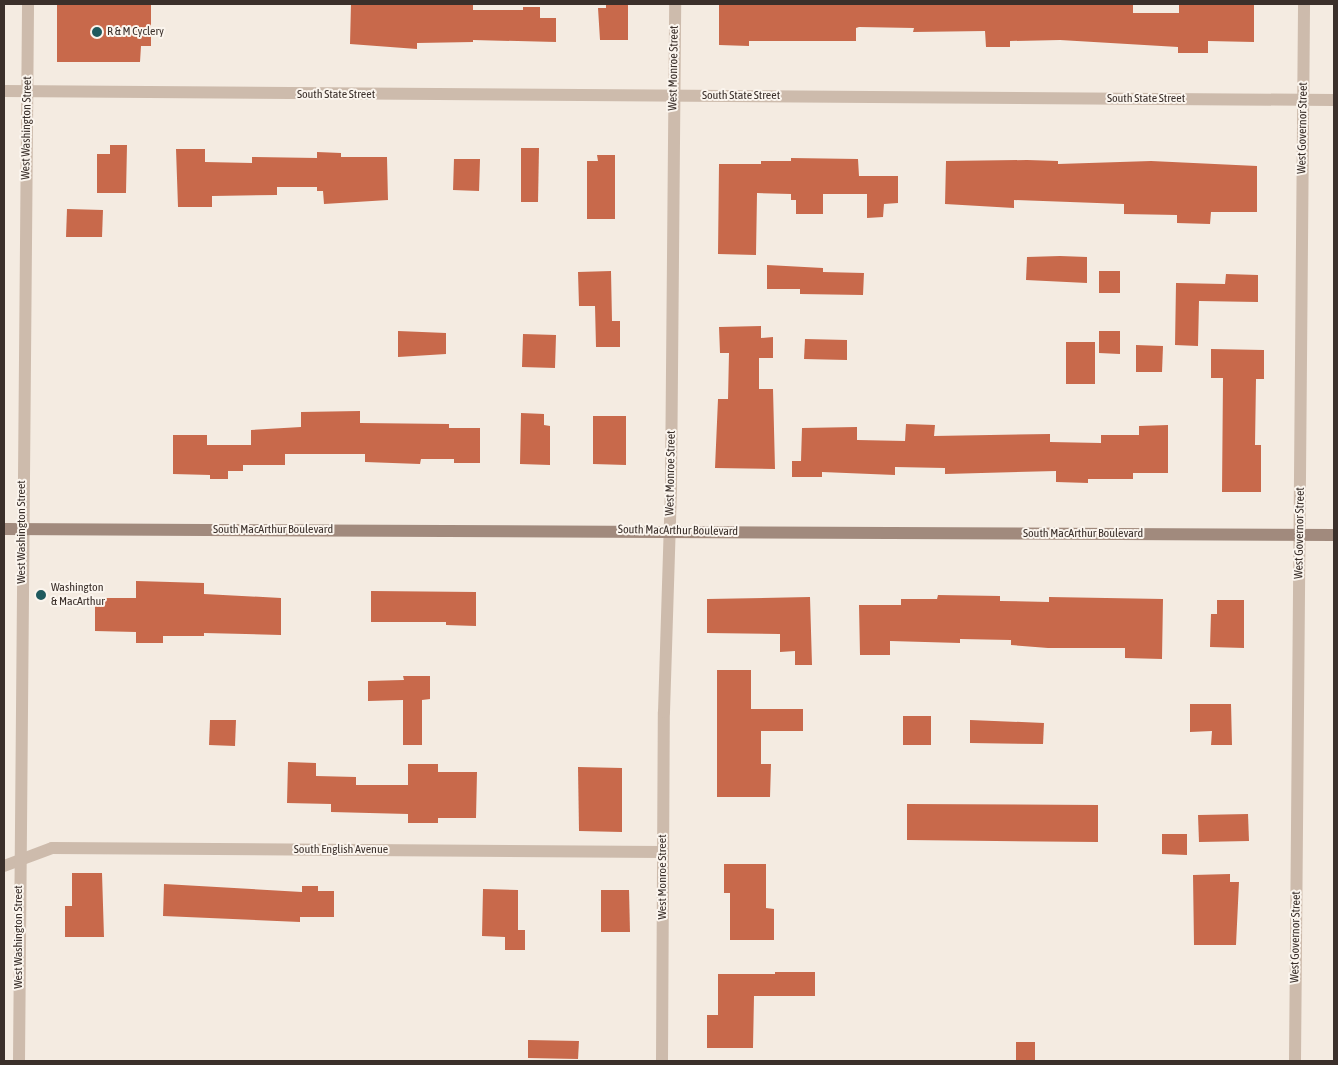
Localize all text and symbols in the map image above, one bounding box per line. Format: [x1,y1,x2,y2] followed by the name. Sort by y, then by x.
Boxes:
[107,25,164,39] place label: R & M Cyclery
[666,25,682,111] street label: West Monroe Street
[91,26,103,38] marker: R & M Cyclery
[19,76,35,180] street label: West Washington Street
[1295,82,1311,174] street label: West Governor Street
[297,88,375,102] street label: South State Street
[702,89,780,103] street label: South State Street
[1107,92,1185,106] street label: South State Street
[663,430,679,516] street label: West Monroe Street
[15,480,29,584] street label: West Washington Street
[1292,487,1308,579] street label: West Governor Street
[213,523,333,537] street label: South MacArthur Boulevard
[618,523,738,539] street label: South MacArthur Boulevard
[1023,527,1143,541] street label: South MacArthur Boulevard
[51,581,105,609] place label: Washington & MacArthur
[35,589,47,601] marker: Washington & MacArthur
[656,834,670,920] street label: West Monroe Street
[294,843,388,857] street label: South English Avenue
[12,885,26,989] street label: West Washington Street
[1288,891,1304,983] street label: West Governor Street

